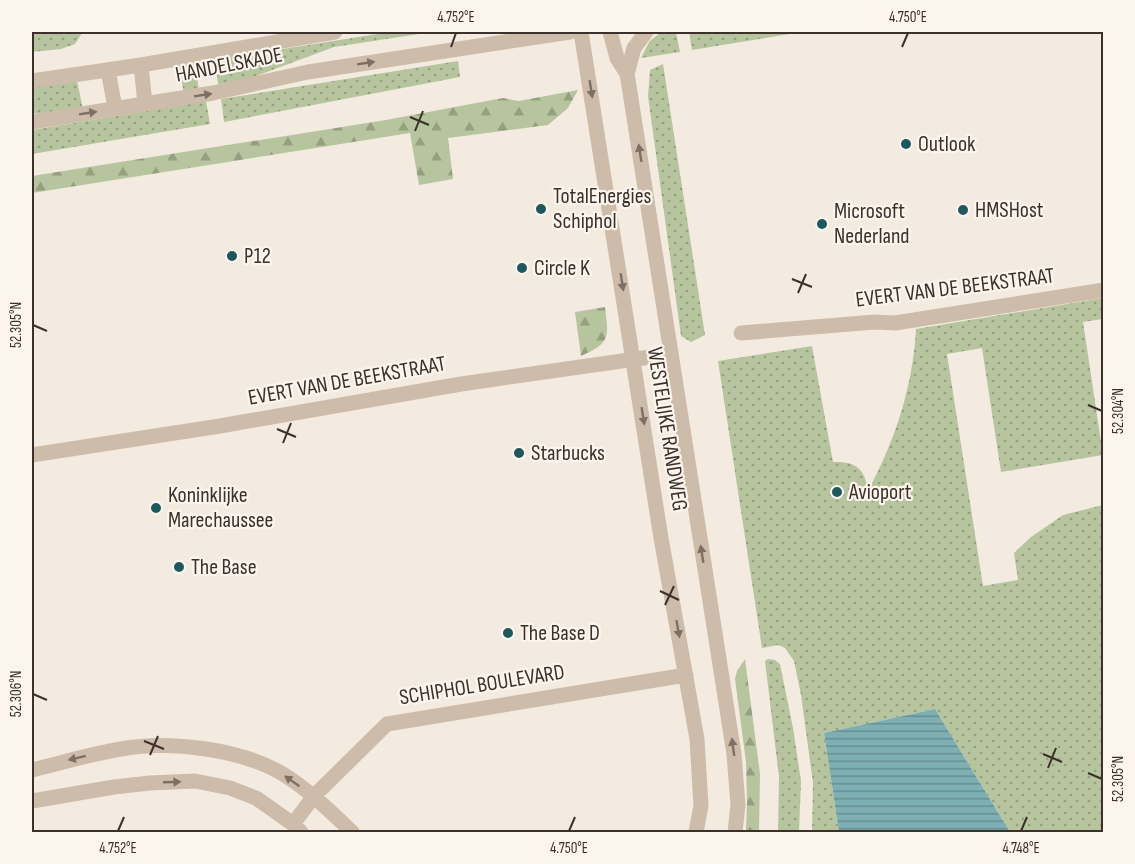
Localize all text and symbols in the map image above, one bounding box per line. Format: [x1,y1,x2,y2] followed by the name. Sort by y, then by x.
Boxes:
[437,8,475,27] text: 4.752°E
[889,8,927,27] text: 4.750°E
[173,41,285,89] street label: HANDELSKADE
[357,58,376,67] one-way arrow
[586,80,595,99] one-way arrow
[193,90,212,99] one-way arrow
[79,108,98,117] one-way arrow
[918,131,976,158] place label: Outlook
[899,137,913,151] marker: Outlook
[635,144,644,163] one-way arrow
[553,183,652,235] place label: TotalEnergies Schiphol
[975,197,1044,224] place label: HMSHost
[834,198,910,250] place label: Microsoft Nederland
[534,202,548,216] marker: TotalEnergies Schiphol
[956,203,970,217] marker: HMSHost
[815,217,829,231] marker: Microsoft Nederland
[244,243,271,270] place label: P12
[225,249,239,263] marker: P12
[534,255,590,282] place label: Circle K
[515,261,529,275] marker: Circle K
[854,262,1056,314] street label: EVERT VAN DE BEEKSTRAAT
[617,272,626,291] one-way arrow
[7,302,26,348] text: 52.305°N
[641,345,693,513] street label: WESTELIJKE RANDWEG
[246,350,448,412] street label: EVERT VAN DE BEEKSTRAAT
[1109,388,1128,434] text: 52.304°N
[638,407,647,426] one-way arrow
[531,440,605,467] place label: Starbucks
[512,446,526,460] marker: Starbucks
[848,479,912,506] place label: Avioport
[168,482,273,534] place label: Koninklijke Marechaussee
[830,485,844,499] marker: Avioport
[149,501,163,515] marker: Koninklijke Marechaussee
[698,544,707,563] one-way arrow
[191,554,257,581] place label: The Base
[172,560,186,574] marker: The Base
[520,620,600,647] place label: The Base D
[674,620,683,639] one-way arrow
[501,626,515,640] marker: The Base D
[397,659,567,711] street label: SCHIPHOL BOULEVARD
[7,671,26,717] text: 52.306°N
[728,737,737,756] one-way arrow
[68,754,86,764] one-way arrow
[1109,756,1128,802] text: 52.305°N
[285,775,300,787] one-way arrow
[162,777,181,786] one-way arrow
[99,839,137,858] text: 4.752°E
[550,839,588,858] text: 4.750°E
[1002,839,1040,858] text: 4.748°E

